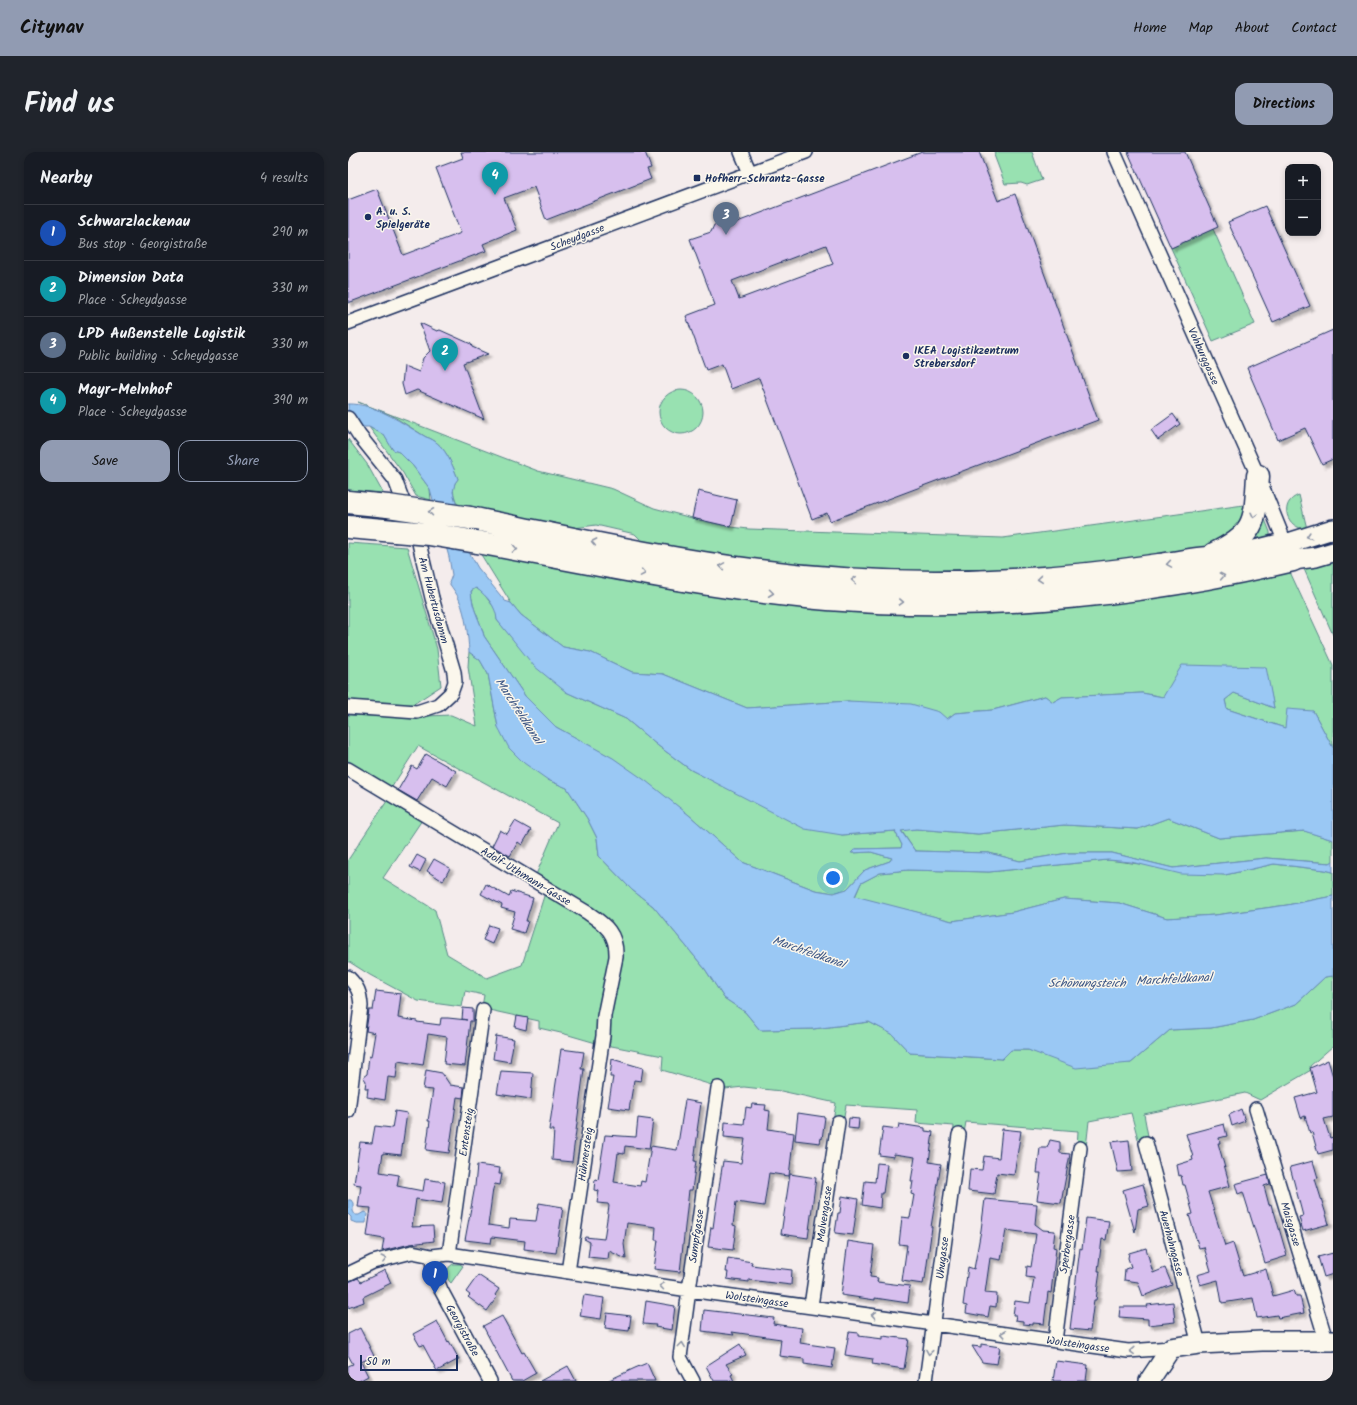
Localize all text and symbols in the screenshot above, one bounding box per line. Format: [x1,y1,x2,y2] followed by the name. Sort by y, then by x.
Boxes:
[20,13,83,43] text: Citynav
[1133,17,1167,39] text: Home
[1189,17,1213,39] text: Map
[1235,17,1269,39] text: About
[1291,17,1337,39] text: Contact
[24,82,115,127] text: Find us
[1235,83,1333,125] button: Directions
[482,162,508,195] pin: 4
[1285,164,1321,236] map controls
[1285,164,1321,200] button: +
[40,165,92,192] text: Nearby
[260,168,308,189] text: 4 results
[705,170,825,188] place label: Hofherr-Schrantz-Gasse
[692,173,702,183] marker: Hofherr-Schrantz-Gasse
[1285,200,1321,236] button: −
[713,202,739,235] pin: 3
[376,203,430,234] place label: A. u. S. Spielgeräte
[78,210,190,234] text: Schwarzlackenau
[363,212,373,222] marker: A. u. S. Spielgeräte
[548,219,607,257] street label: Scheydgasse
[51,222,55,243] text: 1
[272,222,308,243] text: 290 m
[78,234,207,255] text: Bus stop · Georgistraße
[78,266,184,290] text: Dimension Data
[49,278,57,299] text: 2
[271,278,308,299] text: 330 m
[78,290,187,311] text: Place · Scheydgasse
[78,322,245,346] text: LPD Außenstelle Logistik
[1182,325,1224,388] street label: Vohburggasse
[49,334,57,355] text: 3
[271,334,308,355] text: 330 m
[432,338,458,371] pin: 2
[914,342,1019,373] place label: IKEA Logistikzentrum Strebersdorf
[78,346,238,367] text: Public building · Scheydgasse
[901,351,911,361] marker: IKEA Logistikzentrum Strebersdorf
[78,378,171,402] text: Mayr-Melnhof
[49,390,57,411] text: 4
[272,390,308,411] text: 390 m
[78,402,187,423] text: Place · Scheydgasse
[40,440,170,482] button: Save
[178,440,308,482] button: Share
[428,508,435,517] one-way arrow
[1251,512,1259,518] one-way arrow
[1306,531,1313,540] one-way arrow
[591,539,597,547] one-way arrow
[512,544,518,553] one-way arrow
[413,555,453,646] street label: Am Hubertusdamm
[1166,559,1172,568] one-way arrow
[719,562,725,570] one-way arrow
[640,568,646,577] one-way arrow
[1219,572,1225,580] one-way arrow
[1037,574,1043,583] one-way arrow
[851,575,857,584] one-way arrow
[768,588,774,597] one-way arrow
[898,598,904,607] one-way arrow
[490,674,548,750] water label: Marchfeldkanal
[477,843,574,911] street label: Adolf-Uthmann-Gasse
[823,868,843,888] your location
[770,931,850,974] water label: Marchfeldkanal
[1136,968,1214,991] water label: Marchfeldkanal
[1048,974,1127,993] water label: Schönungsteich
[455,1107,479,1158] street label: Entensteig
[573,1126,599,1182] street label: Hühnersteig
[812,1185,838,1243] street label: Malvengasse
[1275,1200,1305,1249] street label: Maisgasse
[684,1208,710,1264] street label: Sumpfgasse
[1154,1208,1189,1279] street label: Auerhahngasse
[1055,1214,1081,1274] street label: Sperbergasse
[931,1236,955,1280] street label: Uhugasse
[380,1255,387,1264] one-way arrow
[422,1261,448,1294] pin: 1
[659,1282,665,1291] one-way arrow
[724,1287,790,1313] street label: Wolsteingasse
[440,1301,484,1360] street label: Georgistraße
[871,1311,877,1320] one-way arrow
[1000,1330,1006,1339] one-way arrow
[1045,1332,1111,1358] street label: Wolsteingasse
[677,1342,686,1348] one-way arrow
[1129,1347,1135,1355] one-way arrow
[925,1349,934,1355] one-way arrow
[360,1353,458,1372] scale bar
[366,1353,391,1371] text: 50 m

